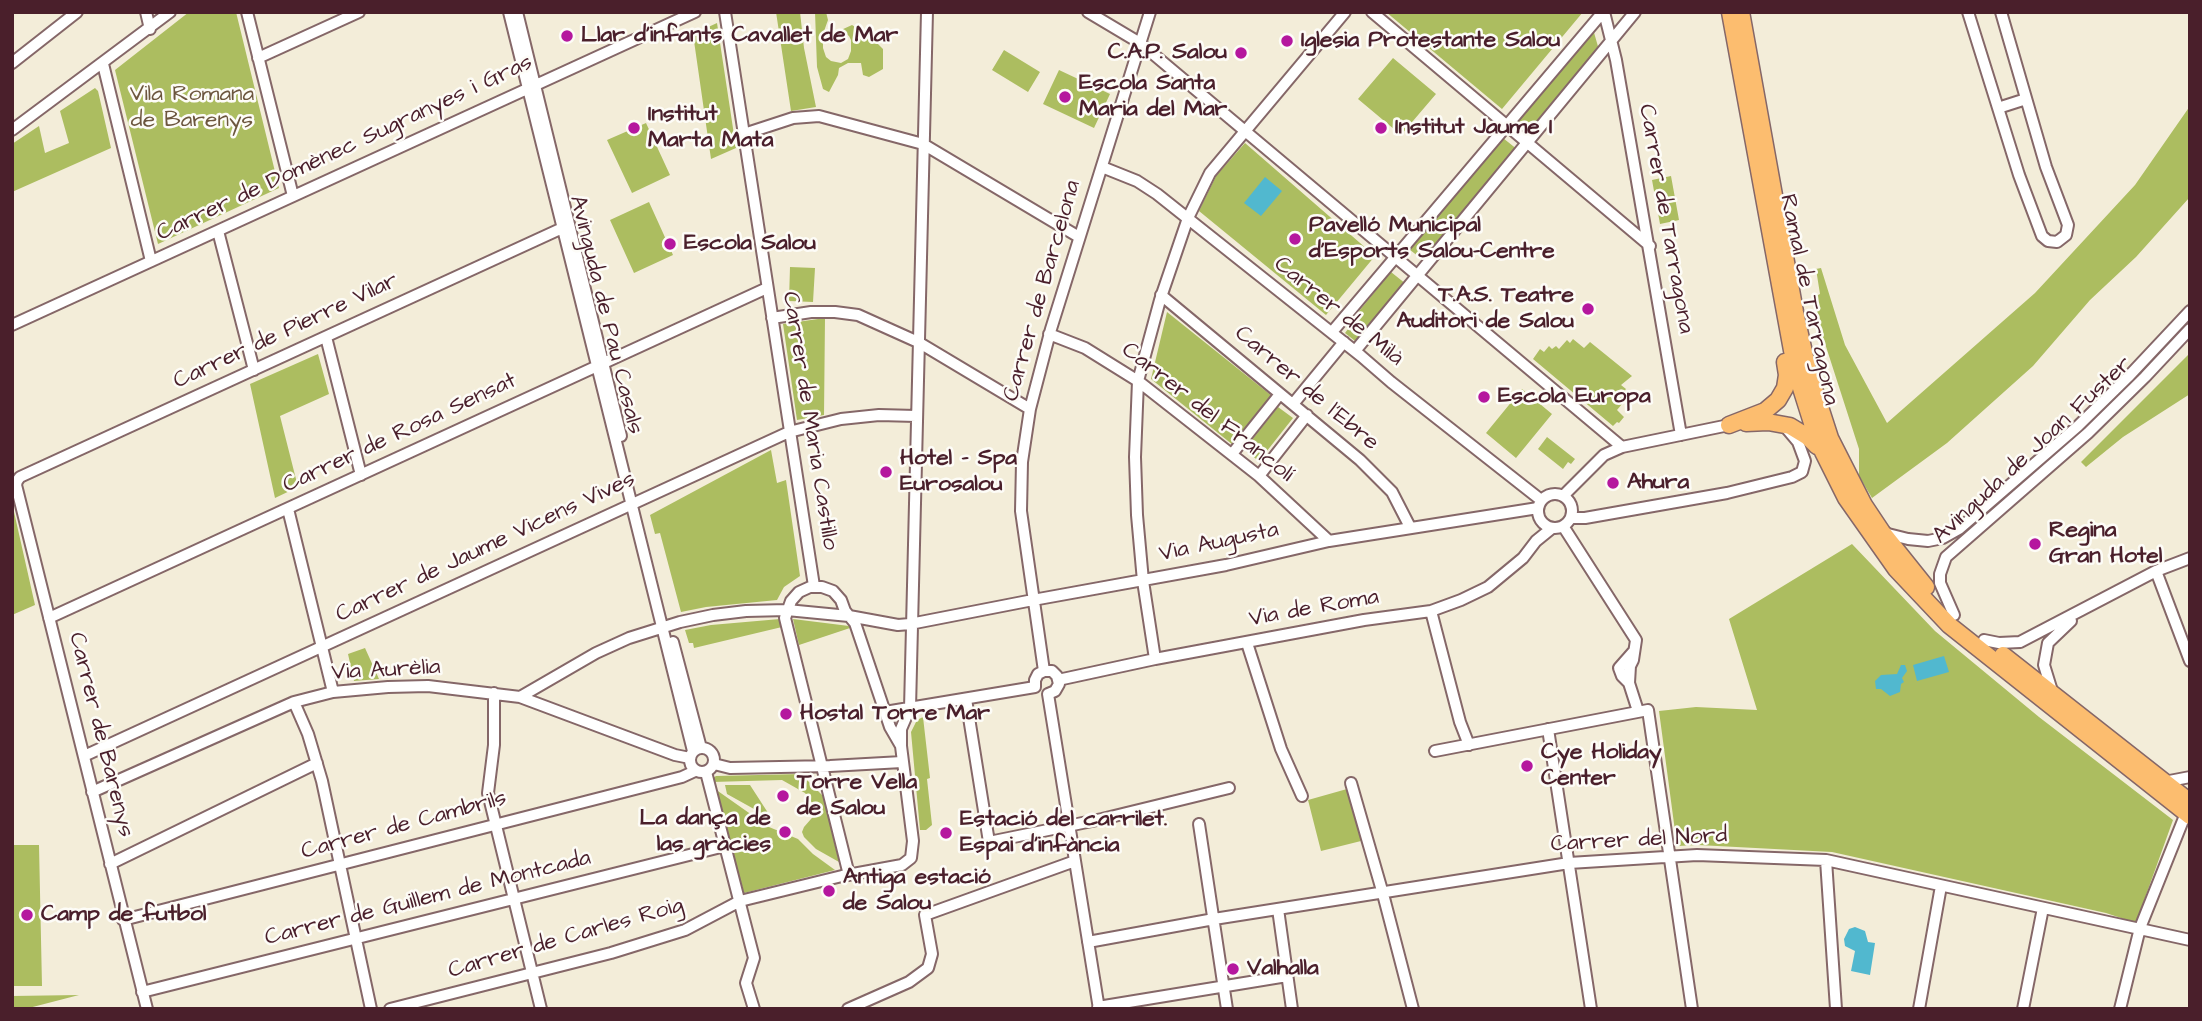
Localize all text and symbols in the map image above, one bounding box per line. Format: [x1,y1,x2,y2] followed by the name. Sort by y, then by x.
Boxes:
[581,22,898,50] place label: Llar d'infants Cavallet de Mar
[1301,27,1560,55] place label: Iglesia Protestante Salou
[559,28,575,44] marker: Llar d'infants Cavallet de Mar
[1279,33,1295,49] marker: Iglesia Protestante Salou
[1108,39,1227,67] place label: C.A.P. Salou
[1233,45,1249,61] marker: C.A.P. Salou
[153,50,537,248] street label: Carrer de Domènec Sugranyes i Gras
[1079,70,1227,124] place label: Escola Santa Maria del Mar
[130,81,254,135] park label: Vila Romana de Barenys
[1057,89,1073,105] marker: Escola Santa Maria del Mar
[648,101,773,155] place label: Institut Marta Mata
[1631,102,1699,336] street label: Carrer de Tarragona
[1395,114,1552,142] place label: Institut Jaume I
[626,120,642,136] marker: Institut Marta Mata
[1373,120,1389,136] marker: Institut Jaume I
[998,177,1088,405] street label: Carrer de Barcelona
[1772,192,1844,408] street label: Ramal de Tarragona
[562,193,648,437] street label: Avinguda de Pau Casals
[1309,212,1555,266] place label: Pavelló Municipal d'Esports Salou-Centre
[684,230,816,258] place label: Escola Salou
[1287,231,1303,247] marker: Pavelló Municipal d'Esports Salou-Centre
[662,236,678,252] marker: Escola Salou
[1268,251,1408,373] street label: Carrer de Milà
[169,268,403,396] street label: Carrer de Pierre Vilar
[1397,282,1574,336] place label: T.A.S. Teatre Auditori de Salou
[775,290,843,552] street label: Carrer de Maria Castillo
[1580,301,1596,317] marker: T.A.S. Teatre Auditori de Salou
[1228,321,1384,457] street label: Carrer de l'Ebre
[1115,337,1299,489] street label: Carrer del Francolí
[1928,351,2138,551] street label: Avinguda de Joan Fuster
[279,368,521,500] street label: Carrer de Rosa Sensat
[1498,383,1651,411] place label: Escola Europa
[1476,389,1492,405] marker: Escola Europa
[900,445,1017,499] place label: Hotel - Spa Eurosalou
[878,464,894,480] marker: Hotel - Spa Eurosalou
[332,466,640,630] street label: Carrer de Jaume Vicens Vives
[1627,469,1689,497] place label: Ahura
[1605,475,1621,491] marker: Ahura
[1157,517,1281,569] street label: Via Augusta
[2049,517,2162,571] place label: Regina Gran Hotel
[2027,536,2043,552] marker: Regina Gran Hotel
[1247,584,1381,634] street label: Via de Roma
[61,630,139,840] street label: Carrer de Barenys
[331,654,441,688] street label: Via Aurèlia
[800,700,990,728] place label: Hostal Torre Mar
[778,706,794,722] marker: Hostal Torre Mar
[1541,739,1662,793] place label: Cye Holiday Center
[1519,758,1535,774] marker: Cye Holiday Center
[797,769,917,823] place label: Torre Vella de Salou
[298,785,510,867] street label: Carrer de Cambrils
[775,788,791,804] marker: Torre Vella de Salou
[639,805,771,859] place label: La dança de las gràcies
[960,806,1167,860] place label: Estació del carrilet. Espai d'infància
[1550,823,1728,859] street label: Carrer del Nord
[777,824,793,840] marker: La dança de las gràcies
[938,825,954,841] marker: Estació del carrilet. Espai d'infància
[262,845,594,953] street label: Carrer de Guillem de Montcada
[843,864,991,918] place label: Antiga estació de Salou
[821,883,837,899] marker: Antiga estació de Salou
[445,892,687,986] street label: Carrer de Carles Roig
[41,901,206,929] place label: Camp de futbol
[19,907,35,923] marker: Camp de futbol
[1247,955,1319,983] place label: Valhalla
[1225,961,1241,977] marker: Valhalla

